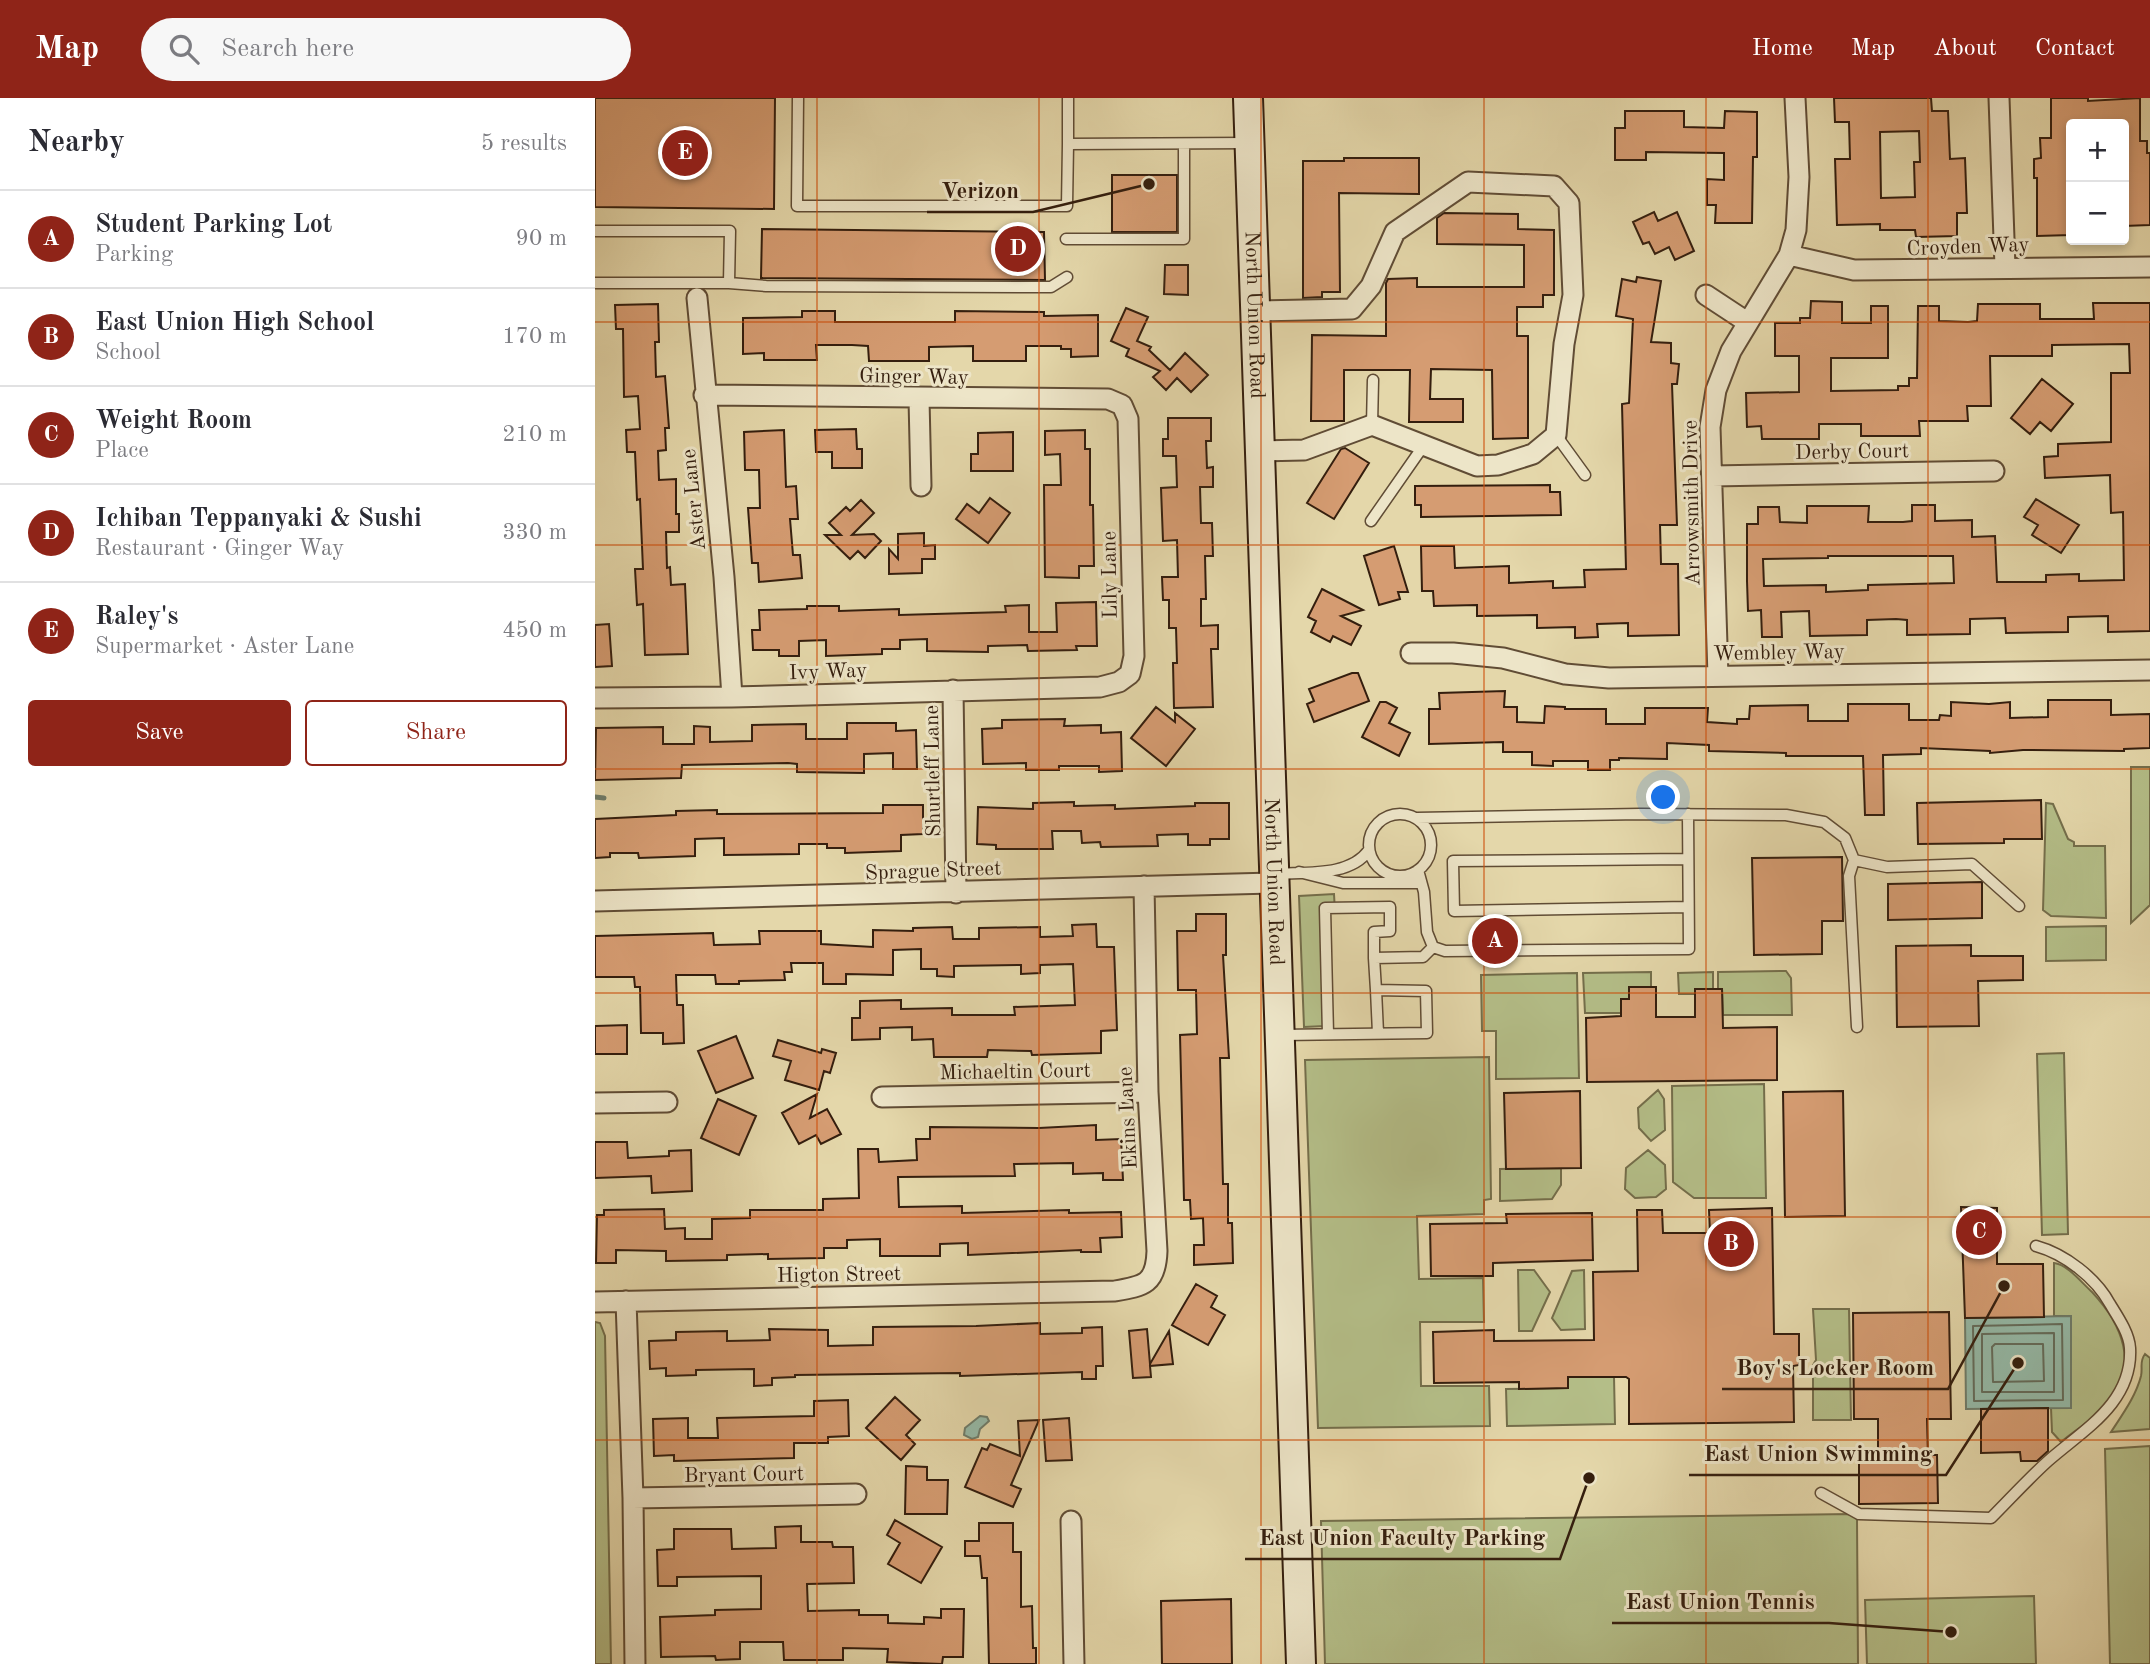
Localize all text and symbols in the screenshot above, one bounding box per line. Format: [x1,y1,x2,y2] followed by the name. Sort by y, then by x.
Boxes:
[141,18,631,81] search box
[165,30,203,68] icon: search
[35,33,99,66] text: Map
[221,36,354,62] text: Search here
[1752,37,1813,61] text: Home
[1851,37,1895,61] text: Map
[1933,37,1997,61] text: About
[2035,37,2115,61] text: Contact
[2066,119,2129,245] map controls
[2066,119,2129,182] button: +
[662,127,708,179] pin: E
[28,128,125,158] text: Nearby
[481,132,567,155] text: 5 results
[927,168,1033,212] callout: Verizon
[941,180,1019,203] text: Verizon
[2066,182,2129,245] button: −
[95,212,332,238] text: Student Parking Lot
[995,223,1041,275] pin: D
[42,227,60,250] text: A
[516,227,567,250] text: 90 m
[1241,231,1267,399] street label: North Union Road
[1906,235,2030,260] street label: Croyden Way
[95,243,173,266] text: Parking
[95,310,374,336] text: East Union High School
[43,325,59,348] text: B
[502,325,567,348] text: 170 m
[95,341,161,364] text: School
[859,366,969,389] street label: Ginger Way
[95,408,252,434] text: Weight Room
[1681,420,1704,586] street label: Arrowsmith Drive
[43,423,59,446] text: C
[502,423,567,446] text: 210 m
[95,439,149,462] text: Place
[1795,441,1909,464] street label: Derby Court
[679,448,710,552] street label: Aster Lane
[95,506,422,532] text: Ichiban Teppanyaki & Sushi
[42,521,60,544] text: D
[502,521,567,544] text: 330 m
[1099,531,1122,619] street label: Lily Lane
[95,537,344,560] text: Restaurant · Ginger Way
[95,604,179,630] text: Raley's
[43,619,59,642] text: E
[502,619,567,642] text: 450 m
[95,635,354,658] text: Supermarket · Aster Lane
[1713,642,1845,665] street label: Wembley Way
[789,661,868,684] street label: Ivy Way
[28,700,291,766] button: Save
[305,700,567,766] button: Share
[922,705,945,837] street label: Shurtleff Lane
[1646,780,1680,814] your location
[1260,797,1286,966] street label: North Union Road
[864,859,1002,884] street label: Sprague Street
[1472,915,1518,967] pin: A
[939,1061,1091,1084] street label: Michaeltin Court
[1115,1066,1142,1170] street label: Ekins Lane
[1956,1206,2002,1258] pin: C
[1708,1218,1754,1270] pin: B
[777,1264,901,1287] street label: Higton Street
[1722,1345,1948,1389] callout: Boy's Locker Room
[1736,1357,1934,1380] text: Boy's Locker Room
[1689,1431,1946,1475] callout: East Union Swimming
[1704,1443,1933,1466] text: East Union Swimming
[684,1464,804,1487] street label: Bryant Court
[1245,1515,1560,1559] callout: East Union Faculty Parking
[1259,1527,1546,1550] text: East Union Faculty Parking
[1612,1579,1829,1623] callout: East Union Tennis
[1625,1591,1815,1614] text: East Union Tennis

